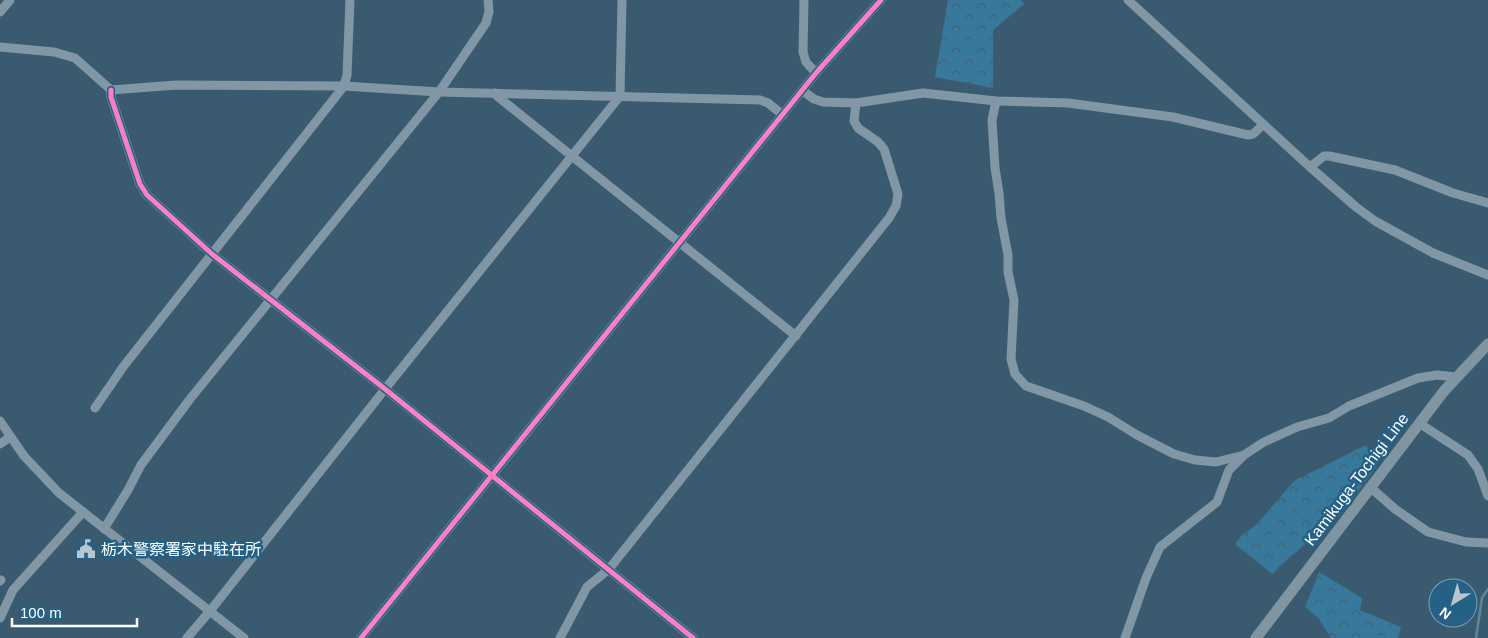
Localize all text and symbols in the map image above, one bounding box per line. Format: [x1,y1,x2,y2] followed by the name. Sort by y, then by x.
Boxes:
[1301,410,1412,549] street label: Kamikuga-Tochigi Line
[75,538,97,560] public building icon: 栃木警察署家中駐在所
[101,541,261,558] place label: 栃木警察署家中駐在所
[1428,578,1478,628] north arrow
[12,596,138,628] scale bar
[20,604,62,621] text: 100 m
[1436,604,1454,623] text: N

